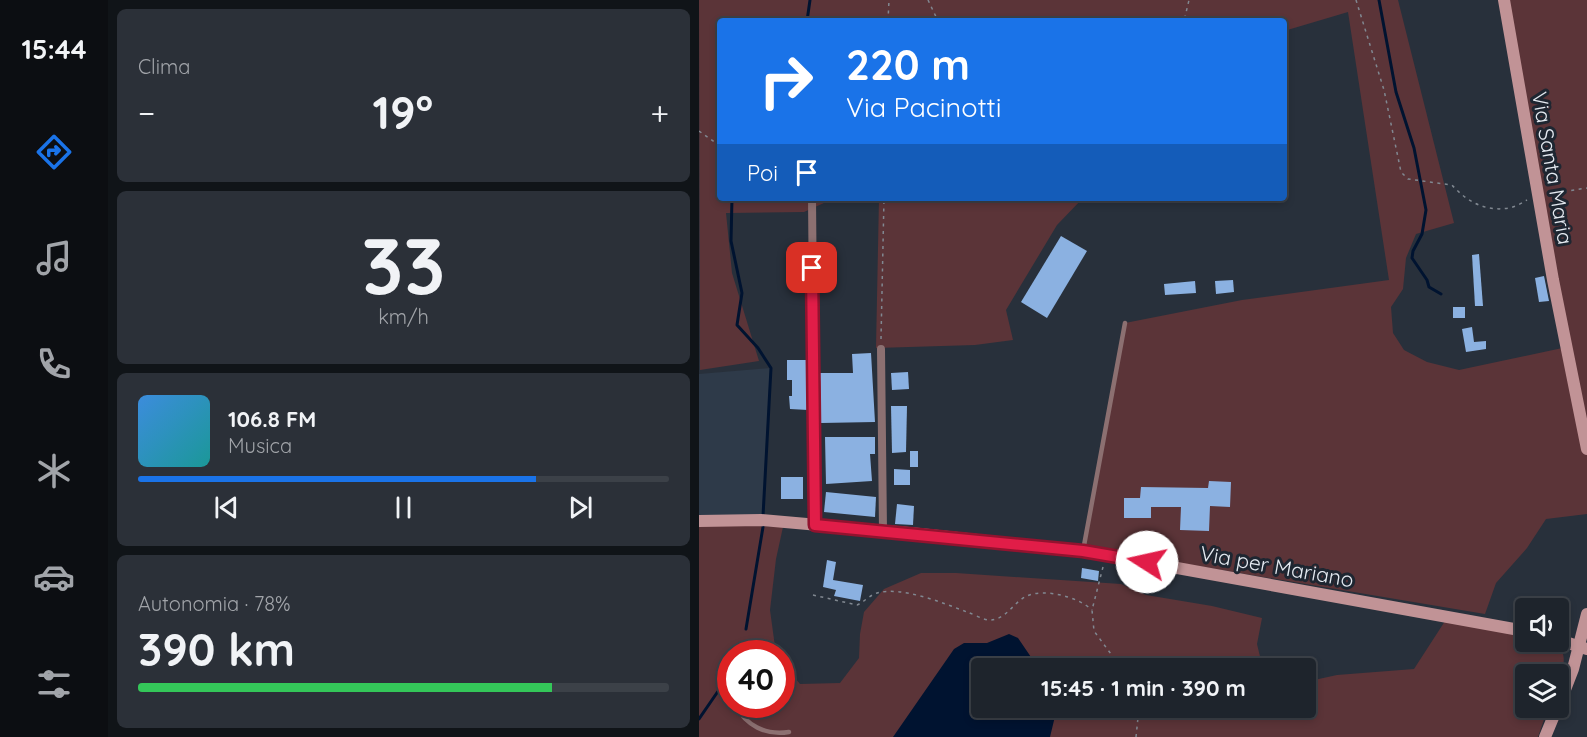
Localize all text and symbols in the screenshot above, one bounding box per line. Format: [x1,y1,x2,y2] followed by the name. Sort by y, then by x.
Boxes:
[21,32,87,66] text: 15:44
[846,38,970,91] text: 220 m
[747,42,825,120] icon: right
[138,54,190,79] text: Clima
[372,84,433,140] text: 19°
[846,90,1002,124] text: Via Pacinotti
[1527,90,1579,246] street label: Via Santa Maria
[138,92,155,133] text: −
[650,92,669,133] text: +
[33,131,75,173] icon: directions
[790,156,823,189] icon: arrive
[747,159,778,187] text: Poi
[362,216,445,314] text: 33
[33,237,75,279] icon: music
[786,242,837,293] pin
[795,251,828,284] icon: arrive
[378,304,429,329] text: km/h
[33,343,75,385] icon: phone
[228,405,316,433] text: 106.8 FM
[228,433,292,458] text: Musica
[33,450,75,492] icon: climate
[210,491,243,524] icon: previous
[387,491,420,524] icon: pause
[564,491,597,524] icon: next
[1115,530,1179,594] position arrow
[1198,540,1356,592] street label: Via per Mariano
[33,556,75,598] icon: car
[138,591,291,616] text: Autonomia · 78%
[1515,598,1569,718] map controls
[1515,598,1569,652] button: sound
[138,621,295,677] text: 390 km
[717,640,795,718] speed limit sign: 40
[33,663,75,705] icon: filters
[1515,664,1569,718] button: layers
[1041,674,1246,702] text: 15:45 · 1 min · 390 m

